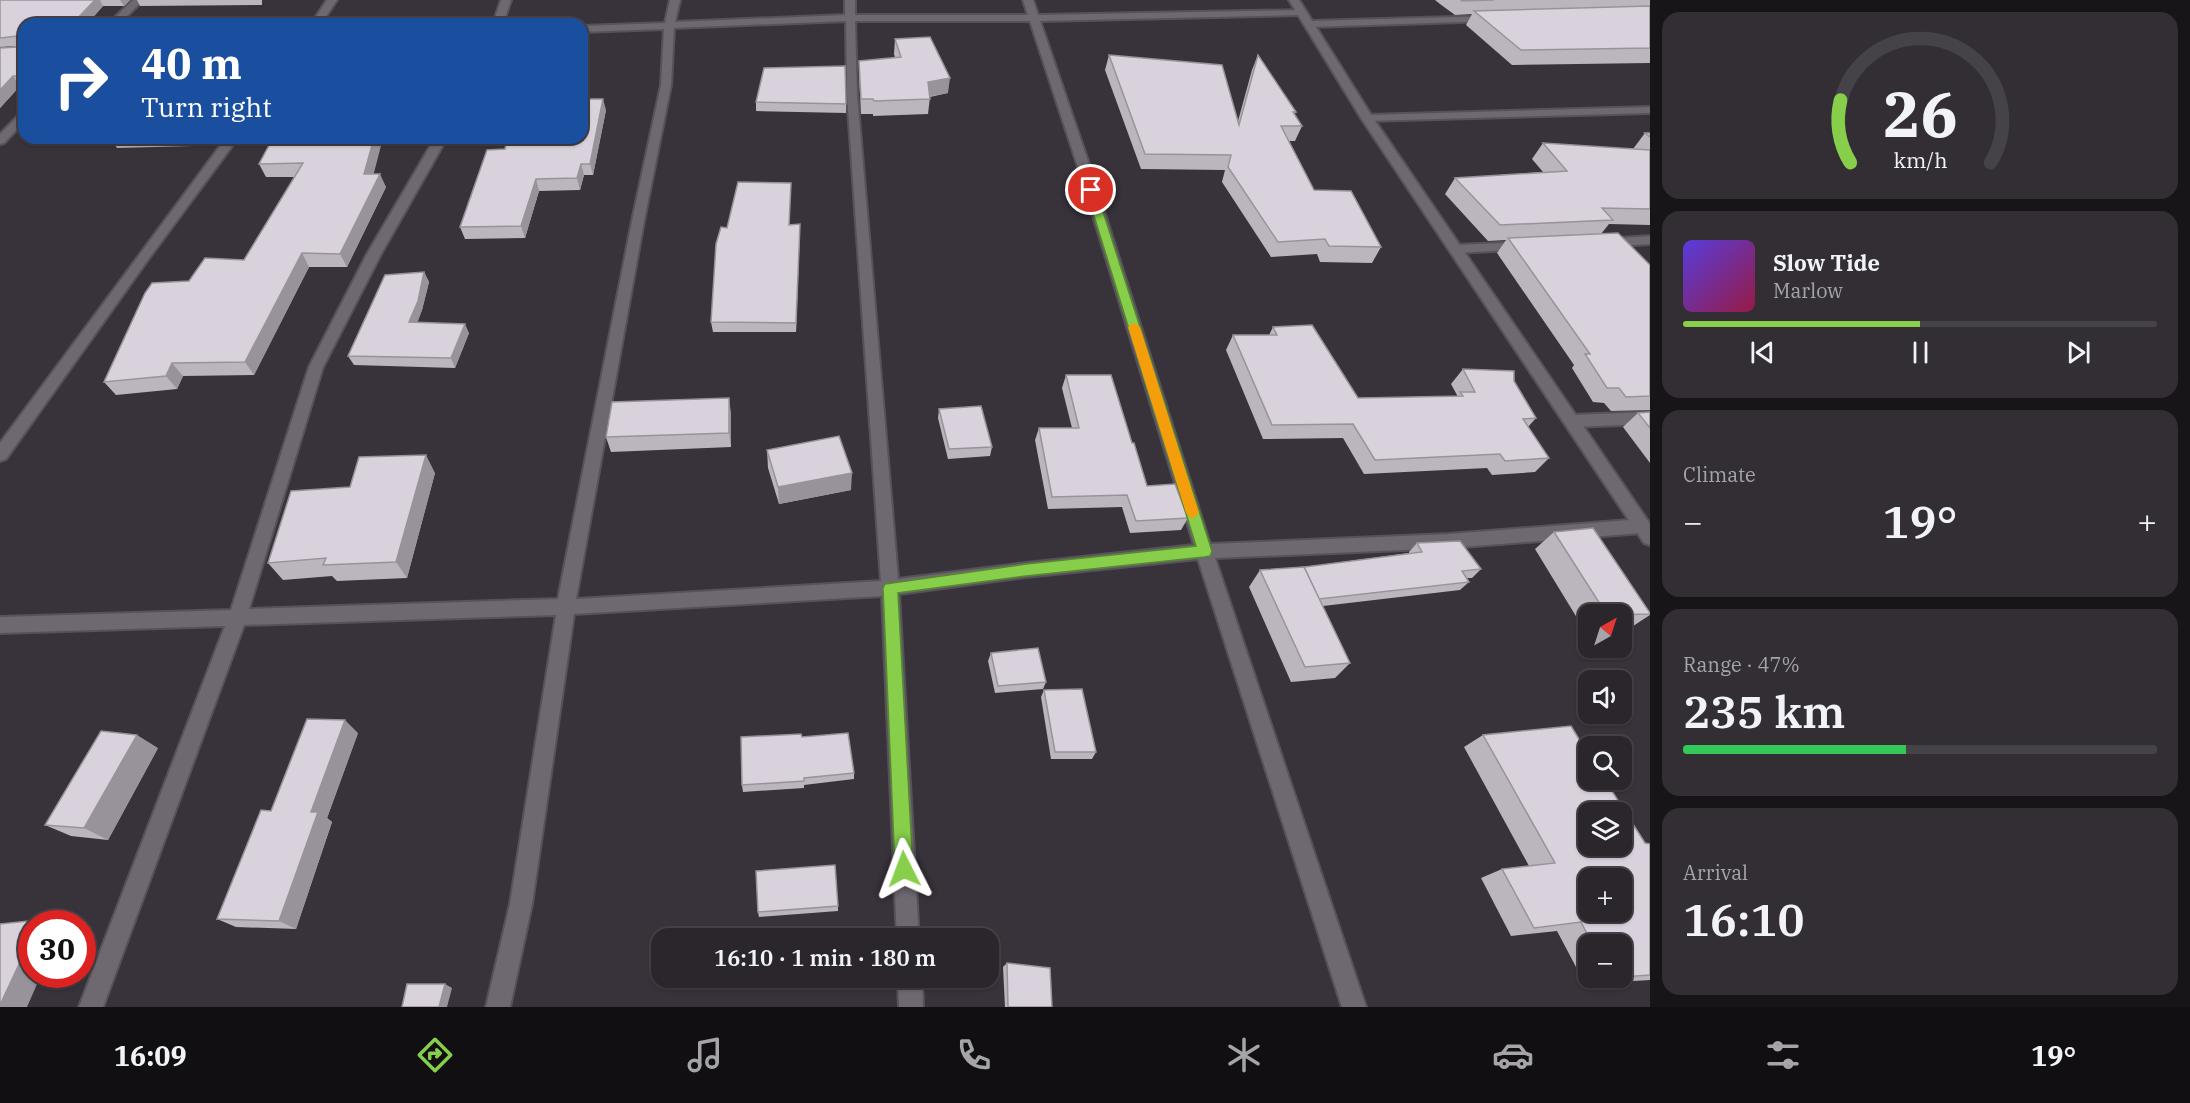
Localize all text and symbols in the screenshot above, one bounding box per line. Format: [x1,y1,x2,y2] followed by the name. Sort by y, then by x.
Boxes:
[141,36,242,91] text: 40 m
[42,42,120,120] icon: right
[1883,73,1957,154] text: 26
[141,89,272,124] text: Turn right
[1893,146,1947,174] text: km/h
[1065,164,1116,215] pin
[1074,173,1107,206] icon: arrive
[1773,248,1880,277] text: Slow Tide
[1773,277,1843,304] text: Marlow
[1746,336,1779,369] icon: previous
[1904,336,1937,369] icon: pause
[2062,336,2095,369] icon: next
[1683,461,1756,488] text: Climate
[1882,492,1958,550] text: 19°
[1683,500,1703,543] text: −
[2137,500,2157,543] text: +
[1578,604,1632,658] north arrow
[1578,604,1632,988] map controls
[1683,651,1800,678] text: Range · 47%
[1578,670,1632,724] button: sound
[1683,682,1845,740] text: 235 km
[1578,736,1632,790] button: search
[1578,802,1632,856] button: layers
[872,837,936,901] position arrow
[1683,859,1748,886] text: Arrival
[1578,868,1632,922] button: +
[1683,890,1804,948] text: 16:10
[18,910,96,988] speed limit sign: 30
[1578,934,1632,988] button: −
[714,943,936,972] text: 16:10 · 1 min · 180 m
[414,1034,456,1076] icon: directions
[684,1034,726,1076] icon: music
[953,1034,995,1076] icon: phone
[1223,1034,1265,1076] icon: climate
[1492,1034,1534,1076] icon: car
[1762,1034,1804,1076] icon: filters
[114,1038,187,1073] text: 16:09
[2031,1038,2076,1073] text: 19°

